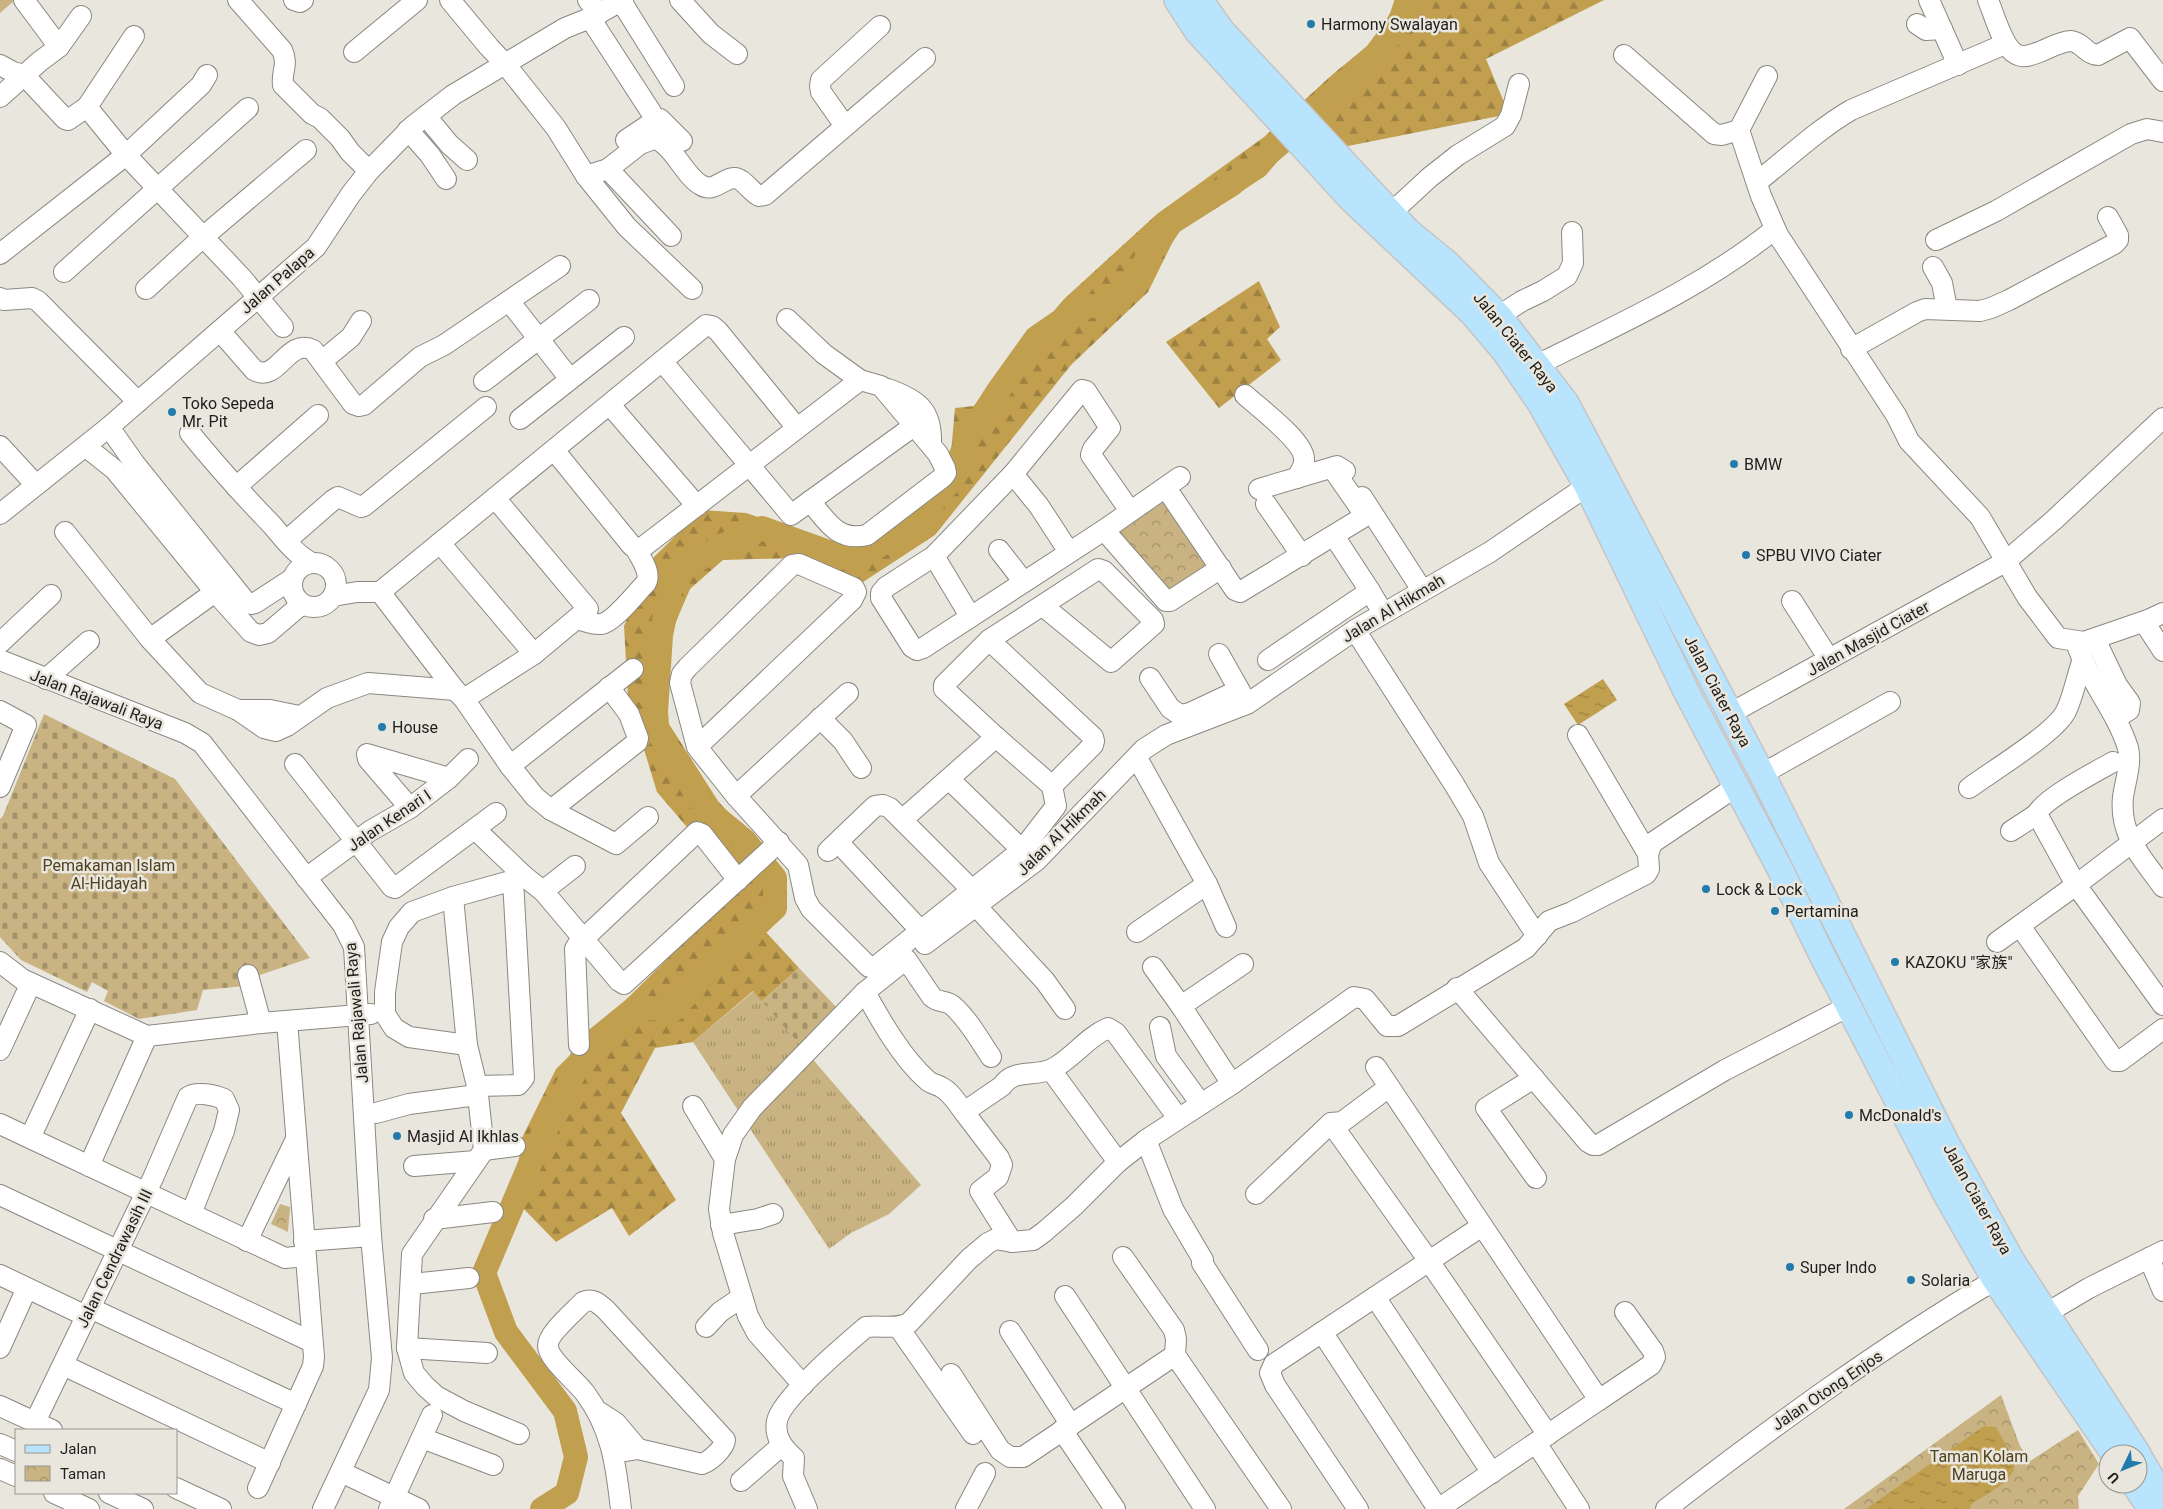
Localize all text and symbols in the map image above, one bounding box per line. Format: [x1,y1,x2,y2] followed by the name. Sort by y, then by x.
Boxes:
[1321,15,1458,34] place label: Harmony Swalayan
[1305,18,1317,30] marker: Harmony Swalayan
[236,243,318,318] street label: Jalan Palapa
[1469,288,1562,396] street label: Jalan Ciater Raya
[182,394,274,431] place label: Toko Sepeda Mr. Pit
[166,406,178,418] marker: Toko Sepeda Mr. Pit
[1744,455,1782,474] place label: BMW
[1728,458,1740,470] marker: BMW
[1756,546,1882,565] place label: SPBU VIVO Ciater
[1740,549,1752,561] marker: SPBU VIVO Ciater
[1339,570,1448,646] street label: Jalan Al Hikmah
[1804,597,1933,680] street label: Jalan Masjid Ciater
[1680,632,1755,750] street label: Jalan Ciater Raya
[28,665,166,734] street label: Jalan Rajawali Raya
[392,718,438,737] place label: House
[376,721,388,733] marker: House
[1013,785,1110,880] street label: Jalan Al Hikmah
[344,786,435,855] street label: Jalan Kenari I
[43,856,175,893] park label: Pemakaman Islam Al-Hidayah
[1716,880,1803,899] place label: Lock & Lock
[1700,883,1712,895] marker: Lock & Lock
[1785,902,1859,921] place label: Pertamina
[1769,905,1781,917] marker: Pertamina
[341,942,372,1084] street label: Jalan Rajawali Raya
[1905,953,2013,972] place label: KAZOKU "家族"
[1889,956,1901,968] marker: KAZOKU "家族"
[1859,1106,1942,1125] place label: McDonald's
[1843,1109,1855,1121] marker: McDonald's
[407,1127,519,1146] place label: Masjid Al Ikhlas
[391,1130,403,1142] marker: Masjid Al Ikhlas
[1939,1141,2016,1258] street label: Jalan Ciater Raya
[73,1186,156,1331] street label: Jalan Cendrawasih III
[1800,1258,1877,1277] place label: Super Indo
[1784,1261,1796,1273] marker: Super Indo
[1921,1271,1970,1290] place label: Solaria
[1905,1274,1917,1286] marker: Solaria
[1768,1346,1886,1434] street label: Jalan Otong Enjos
[15,1429,178,1494] legend
[60,1440,97,1458] text: Jalan
[2098,1444,2148,1494] north arrow
[1930,1447,2028,1484] park label: Taman Kolam Maruga
[60,1465,106,1483] text: Taman
[2104,1469,2122,1487] text: U

